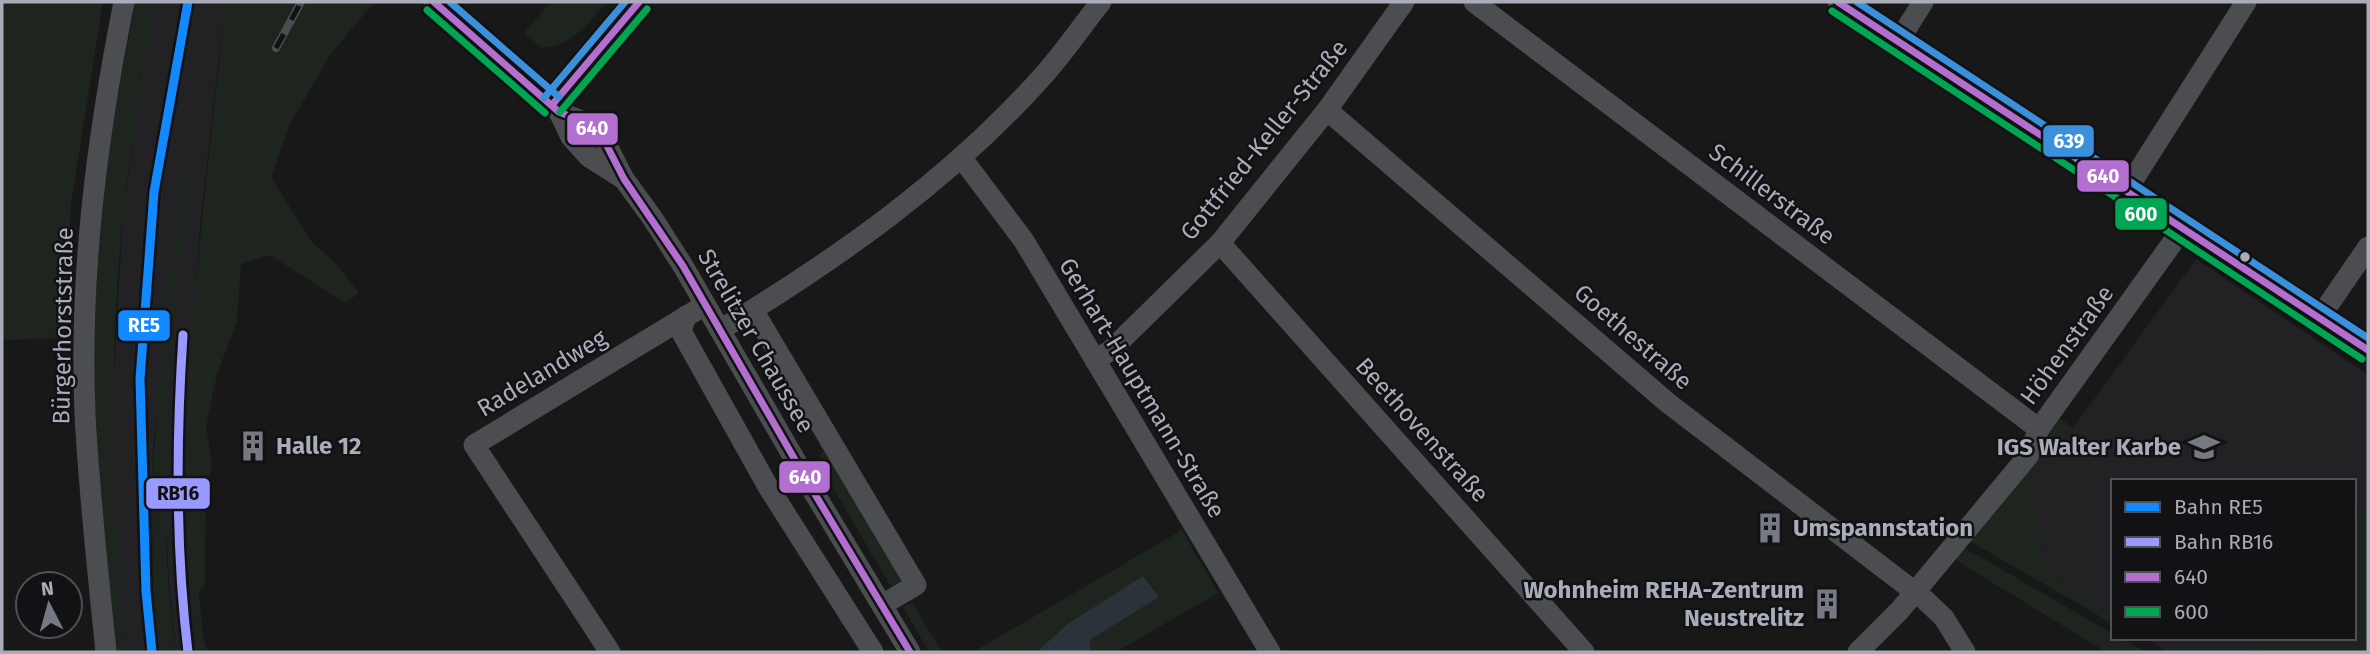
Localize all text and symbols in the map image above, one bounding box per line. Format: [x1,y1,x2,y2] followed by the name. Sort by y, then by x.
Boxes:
[1175,34,1353,246] street label: Gottfried-Keller-Straße
[566,112,619,146] line badge: 640
[576,117,608,140] text: 640
[2042,124,2095,158] line badge: 639
[2054,130,2085,153] text: 639
[1704,138,1840,250] street label: Schillerstraße
[2076,159,2130,193] line badge: 640
[2087,165,2119,188] text: 640
[2114,197,2168,231] line badge: 600
[2125,203,2157,226] text: 600
[47,227,79,425] street label: Bürgerhorststraße
[692,244,820,438] street label: Strelitzer Chaussee
[2238,250,2252,264] unlabelled marker
[1053,253,1231,523] street label: Gerhart-Hauptmann-Straße
[1568,278,1698,396] street label: Goethestraße
[2014,280,2120,410] street label: Höhenstraße
[117,309,171,342] line badge: RE5
[128,314,160,337] text: RE5
[472,323,612,423] street label: Radelandweg
[1350,352,1494,508] street label: Beethovenstraße
[236,429,270,463] building icon: Halle 12
[2187,430,2221,464] school or university icon: IGS Walter Karbe
[276,432,362,460] place label: Halle 12
[1997,433,2181,461] place label: IGS Walter Karbe
[778,460,831,494] line badge: 640
[789,466,821,489] text: 640
[145,477,211,510] line badge: RB16
[2111,479,2356,640] legend
[157,482,199,505] text: RB16
[2174,494,2263,520] text: Bahn RE5
[1753,511,1787,545] building icon: Umspannstation
[1793,514,1973,542] place label: Umspannstation
[2174,529,2273,555] text: Bahn RB16
[2174,564,2208,590] text: 640
[14,570,84,640] north arrow
[40,576,55,601] text: N
[1523,576,1804,632] place label: Wohnheim REHA-Zentrum Neustrelitz
[1810,587,1844,621] building icon: Wohnheim REHA-Zentrum Neustrelitz
[2174,599,2209,625] text: 600

